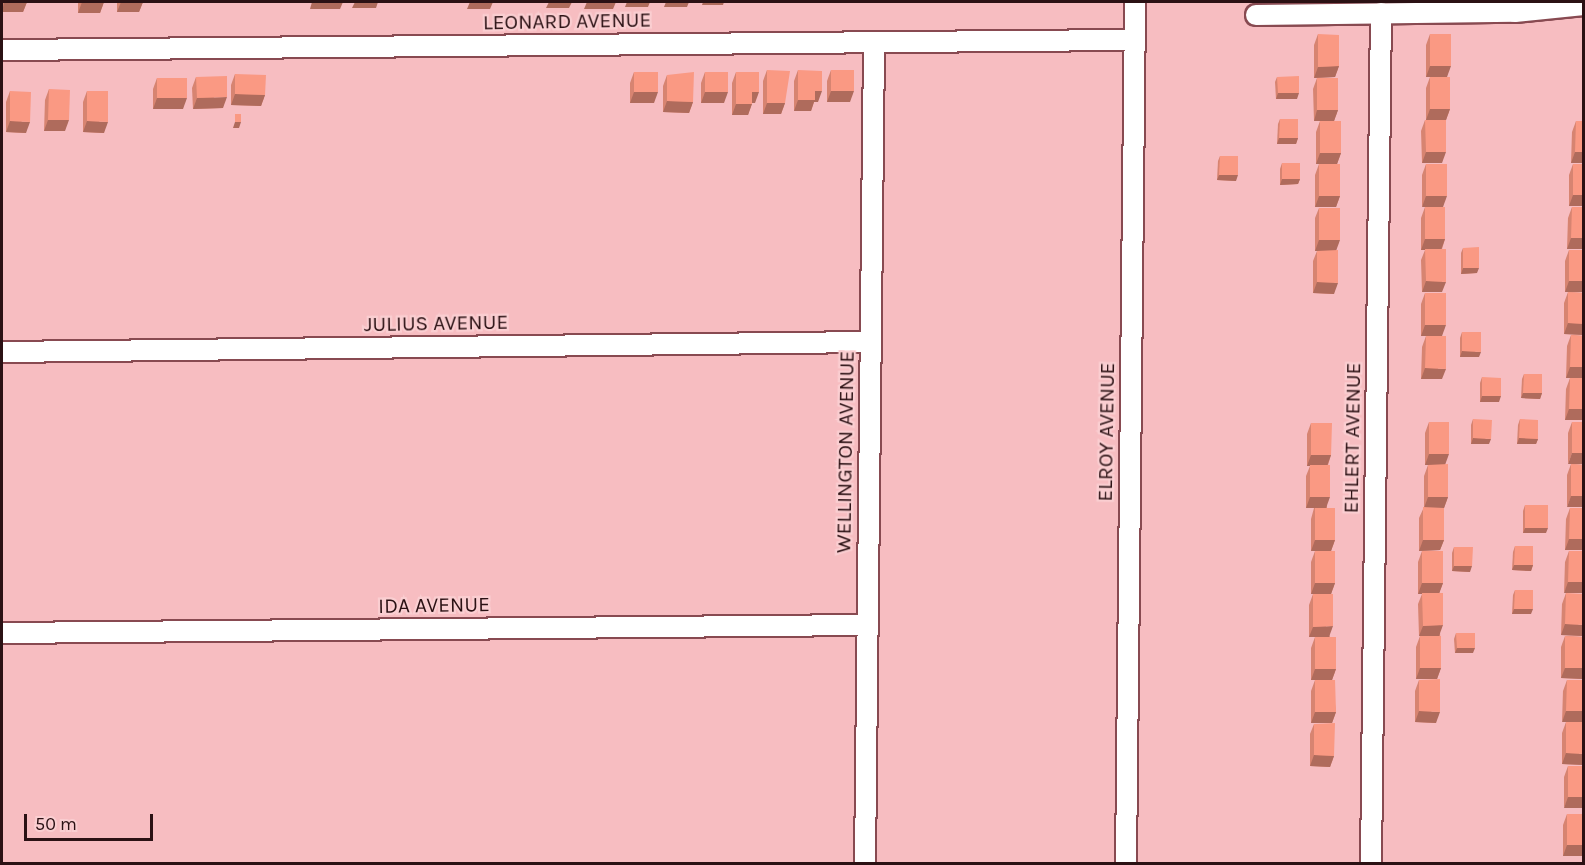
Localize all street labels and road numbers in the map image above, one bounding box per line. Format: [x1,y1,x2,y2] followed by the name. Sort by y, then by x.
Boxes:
[483,7,651,35] street label: LEONARD AVENUE
[364,309,508,337] street label: JULIUS AVENUE
[831,351,859,553] street label: WELLINGTON AVENUE
[1092,362,1120,502] street label: ELROY AVENUE
[1338,362,1366,514] street label: EHLERT AVENUE
[378,591,490,619] street label: IDA AVENUE

